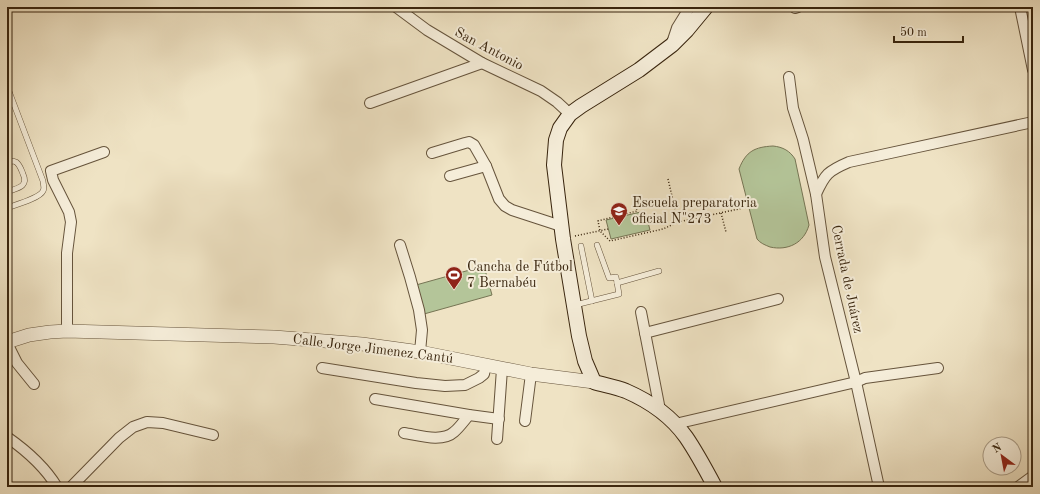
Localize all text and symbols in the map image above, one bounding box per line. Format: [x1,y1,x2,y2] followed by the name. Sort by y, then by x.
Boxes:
[894,18,963,44] scale bar
[452,25,526,73] street label: San Antonio
[900,26,927,39] text: 50 m
[632,196,757,226] place label: Escuela preparatoria oficial N"273
[609,201,629,226] school or university icon: Escuela preparatoria oficial N"273
[829,224,865,334] street label: Cerrada de Juárez
[467,260,573,290] place label: Cancha de Fútbol 7 Bernabéu
[444,265,464,290] sports icon: Cancha de Fútbol 7 Bernabéu
[292,332,455,366] street label: Calle Jorge Jimenez Cantú
[982,436,1022,476] north arrow
[991,442,1004,456] text: N

